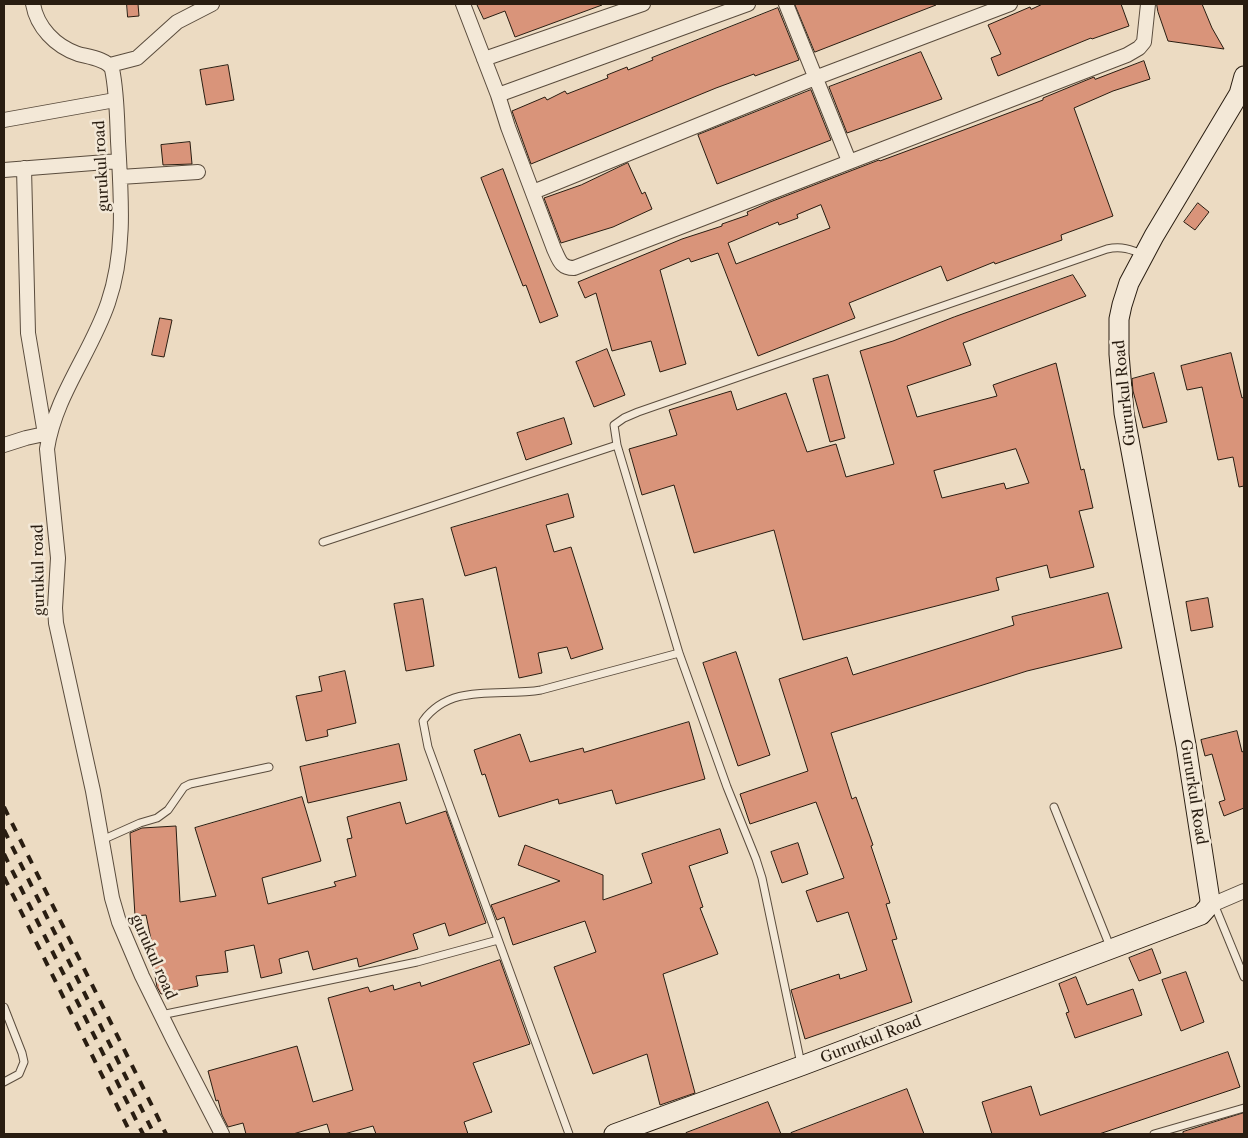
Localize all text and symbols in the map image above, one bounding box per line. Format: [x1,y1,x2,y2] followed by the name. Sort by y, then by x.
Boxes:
[91,120,113,212] street label: gurukul road
[1110,339,1140,447] street label: Gururkul Road
[29,524,49,616] street label: gurukul road
[1176,738,1210,846] street label: Gururkul Road
[126,912,180,1002] street label: gurukul road
[818,1012,924,1068] street label: Gururkul Road

